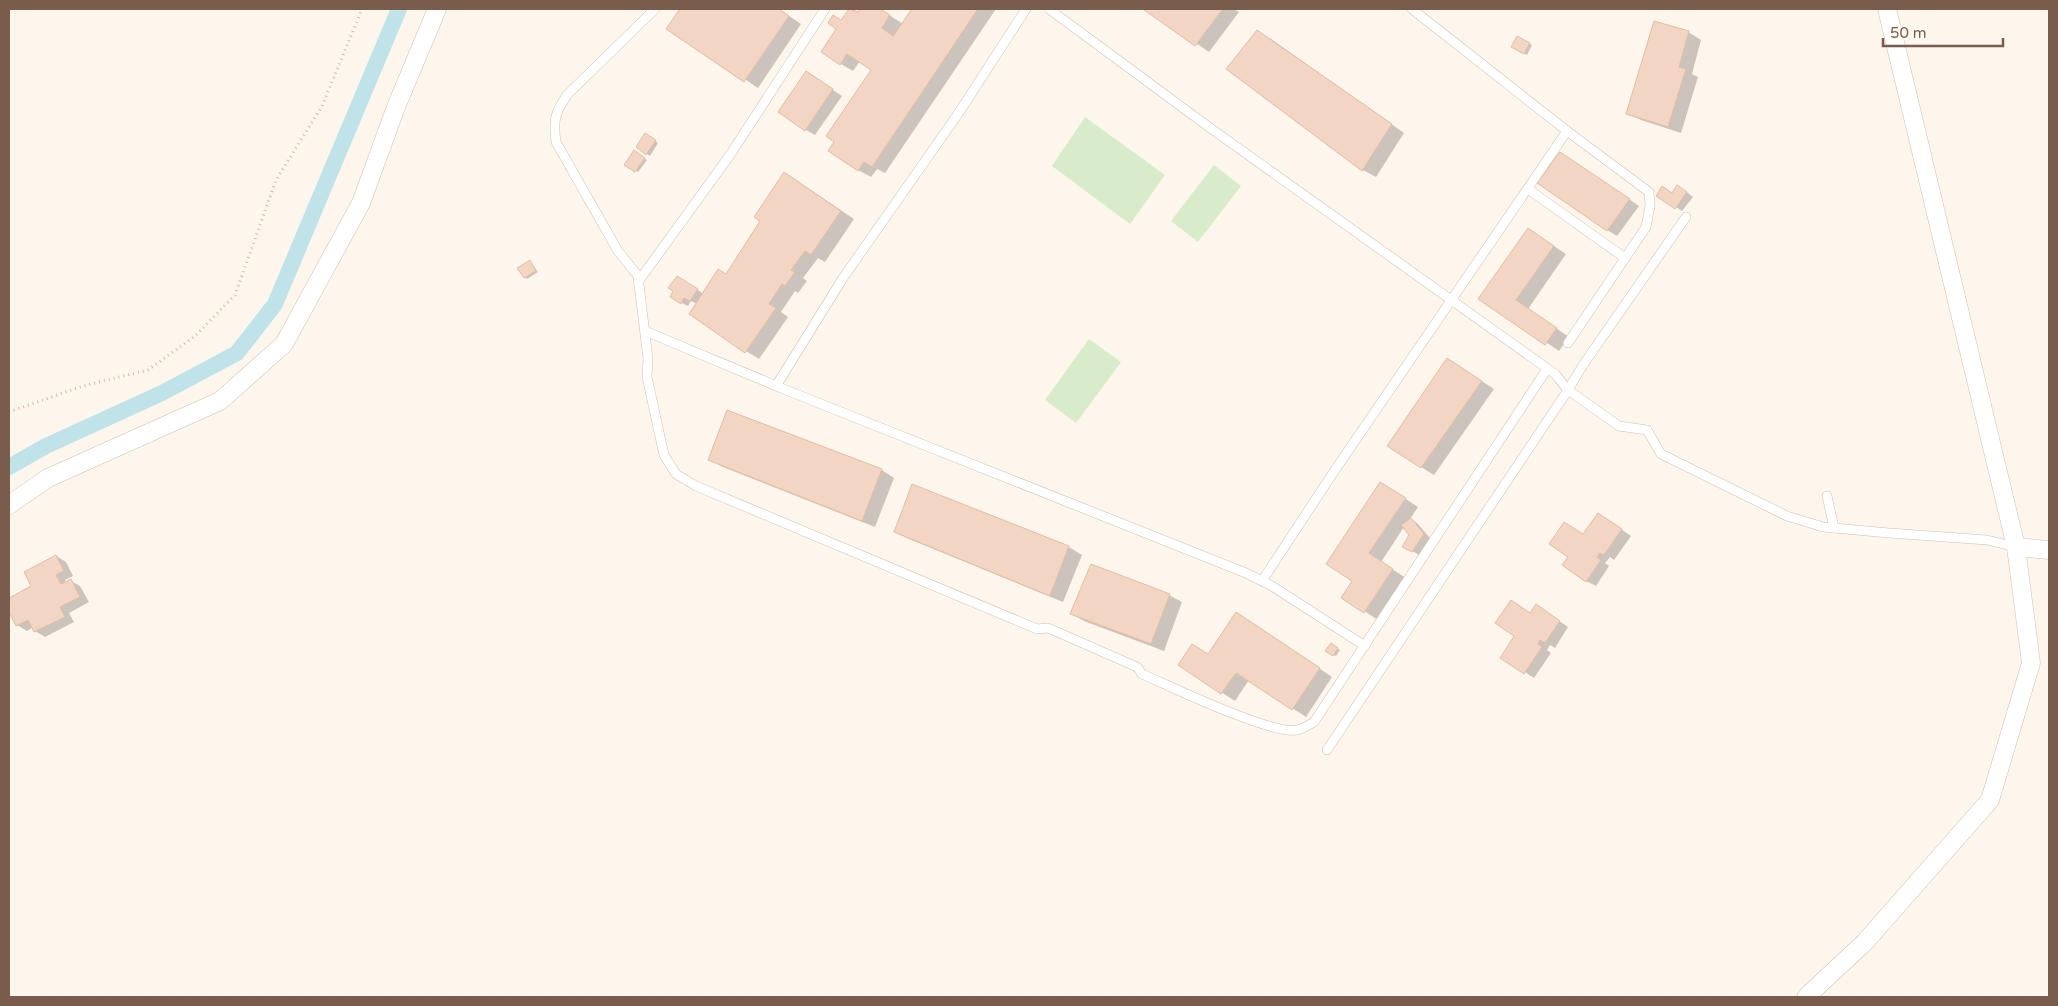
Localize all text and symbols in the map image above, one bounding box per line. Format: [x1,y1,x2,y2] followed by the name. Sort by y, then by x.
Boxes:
[1883,15,2003,47] scale bar
[1890,24,1927,42] text: 50 m

